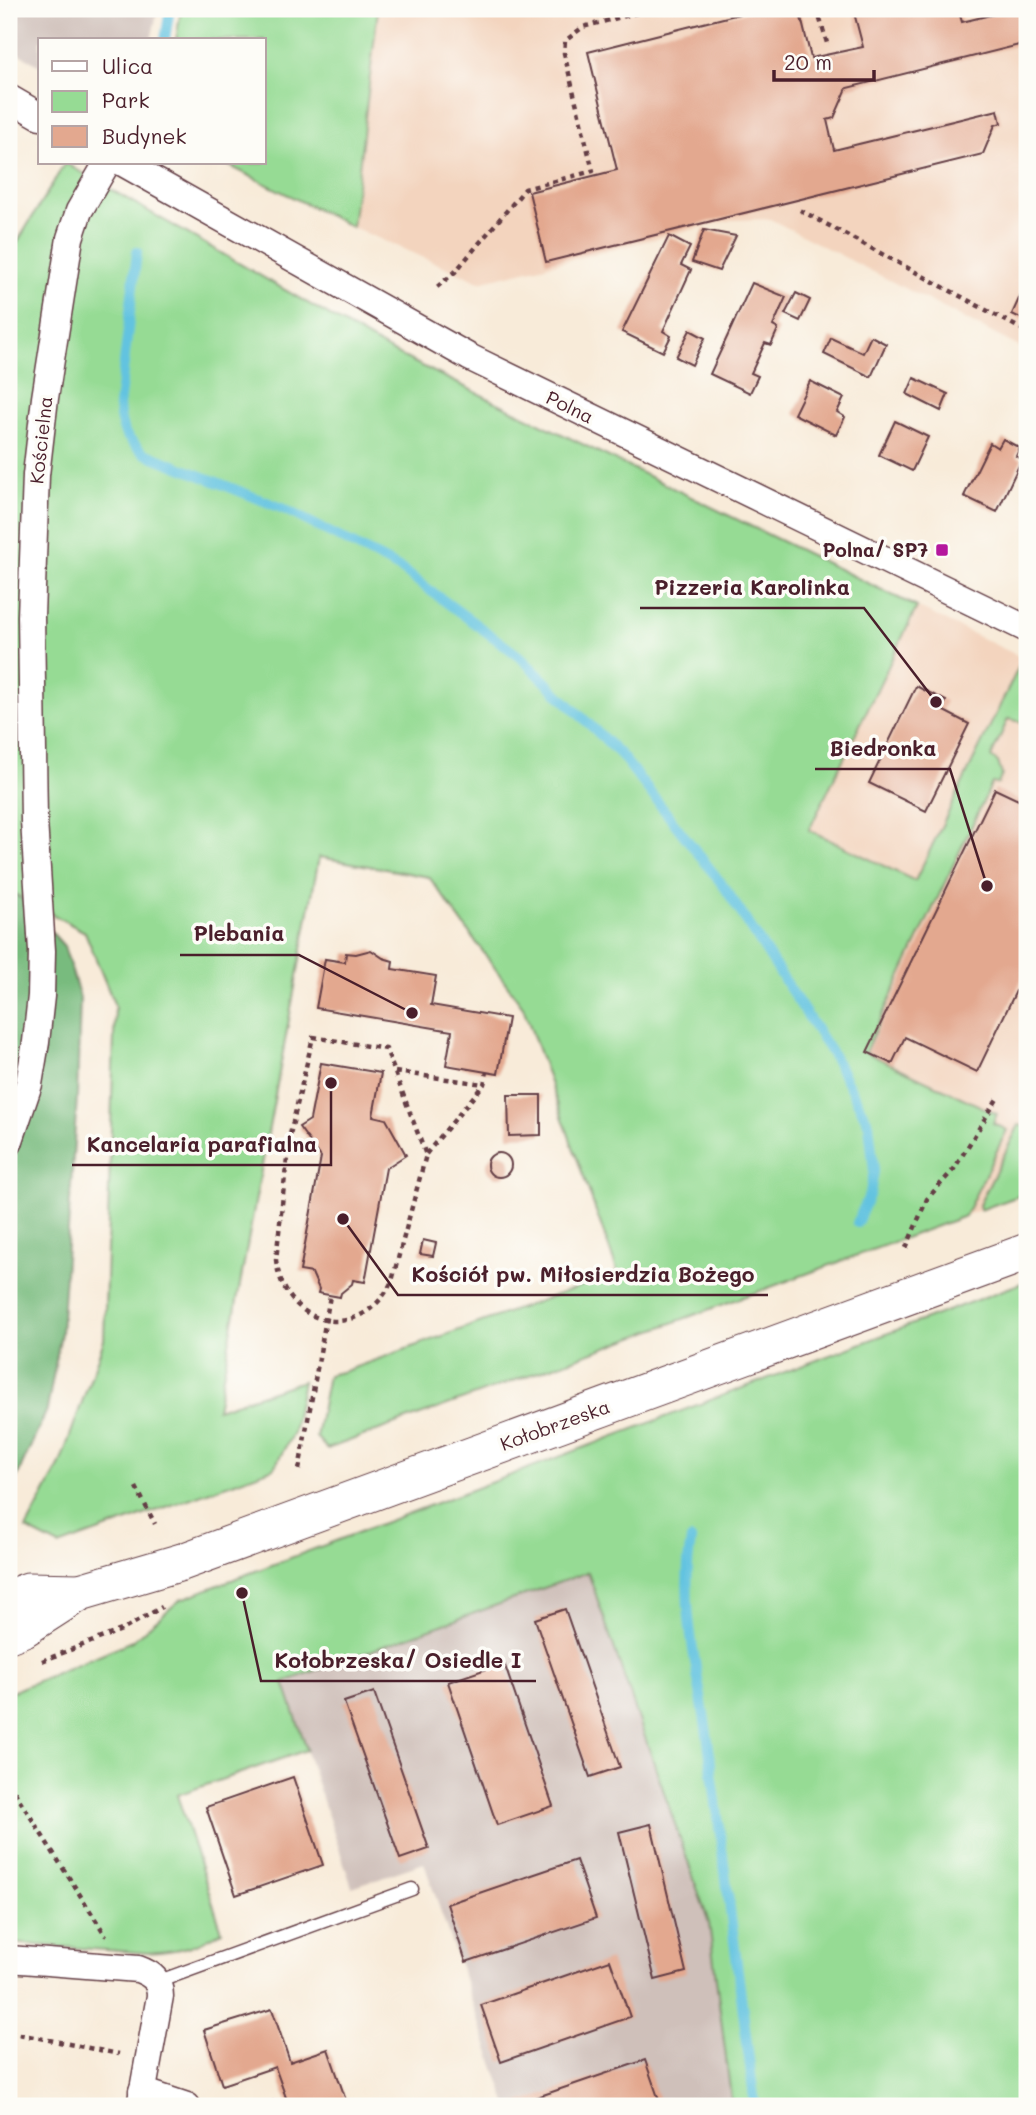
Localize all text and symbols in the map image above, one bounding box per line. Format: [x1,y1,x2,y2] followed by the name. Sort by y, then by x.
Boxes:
[38,38,266,164] legend
[774,38,873,82] scale bar
[784,48,832,75] text: 20 m
[102,52,153,79] text: Ulica
[102,86,150,113] text: Park
[102,122,187,149] text: Budynek
[542,384,598,429] street label: Polna
[23,395,58,485] street label: Kościelna
[822,537,928,562] place label: Polna/ SP7
[934,542,950,558] marker: Polna/ SP7
[640,566,864,608] callout: Pizzeria Karolinka
[654,573,850,600] text: Pizzeria Karolinka
[815,727,950,769] callout: Biedronka
[829,734,937,761] text: Biedronka
[180,913,299,955] callout: Plebania
[194,919,285,946] text: Plebania
[72,1123,331,1165] callout: Kancelaria parafialna
[87,1130,317,1157] text: Kancelaria parafialna
[398,1253,768,1295] callout: Kościół pw. Miłosierdzia Bożego
[412,1260,755,1287] text: Kościół pw. Miłosierdzia Bożego
[496,1393,613,1456] street label: Kołobrzeska
[261,1639,536,1681] callout: Kołobrzeska/ Osiedle I
[274,1646,522,1673] text: Kołobrzeska/ Osiedle I

